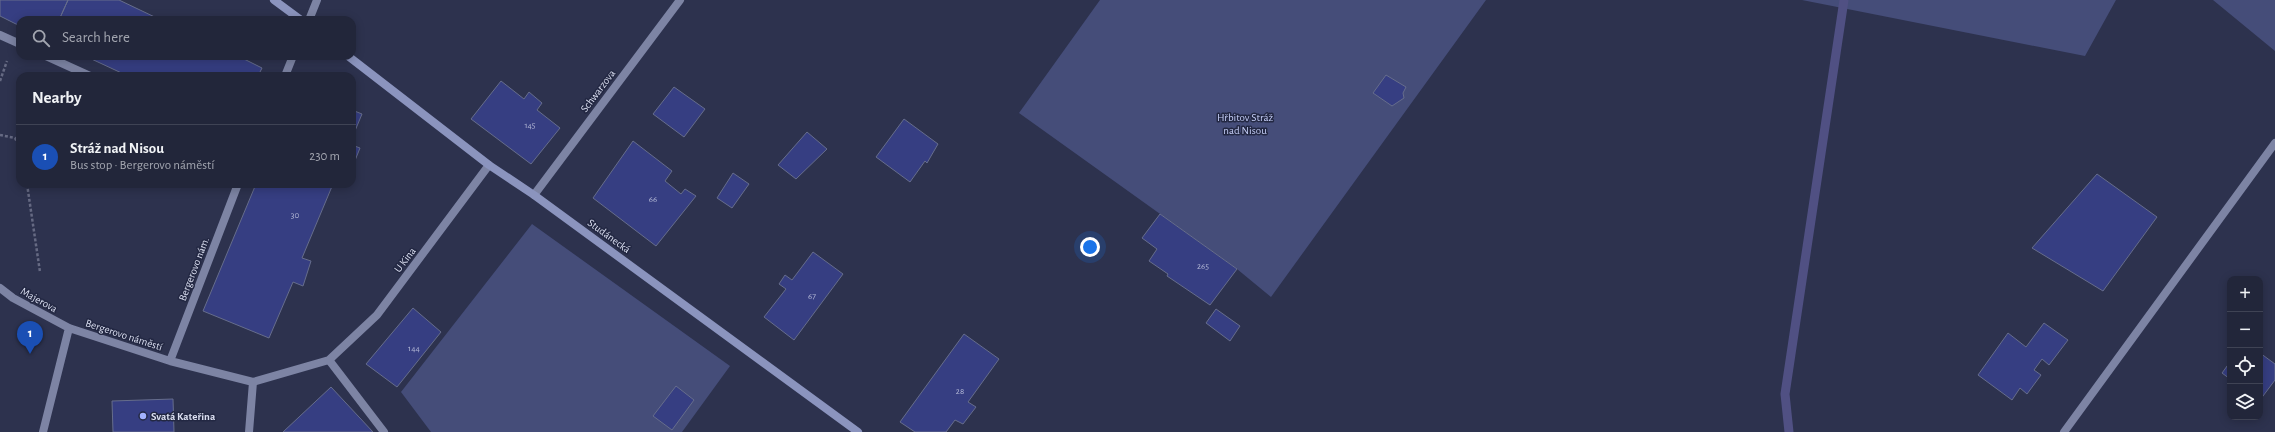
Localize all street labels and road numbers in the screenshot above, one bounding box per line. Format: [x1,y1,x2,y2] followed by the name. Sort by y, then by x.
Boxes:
[579,68,617,114] street label: Schwarzova
[586,217,632,255] street label: Studánecká
[177,236,211,302] street label: Bergerovo nám.
[392,245,418,275] street label: U Kina
[19,285,59,315] street label: Majerova
[84,317,164,353] street label: Bergerovo náměstí

